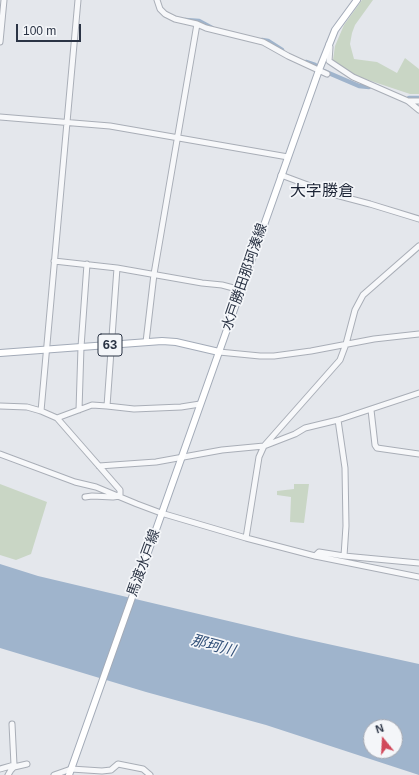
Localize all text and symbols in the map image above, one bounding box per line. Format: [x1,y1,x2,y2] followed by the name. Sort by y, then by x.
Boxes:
[18,16,83,42] scale bar
[23,24,56,38] text: 100 m
[290,182,354,202] district label: 大字勝倉
[219,221,271,333] street label: 水戸勝田那珂湊線
[98,334,122,356] road number: 63
[124,527,164,599] street label: 馬渡水戸線
[189,631,237,661] water label: 那珂川
[363,719,403,759] north arrow
[374,722,385,735] text: N

